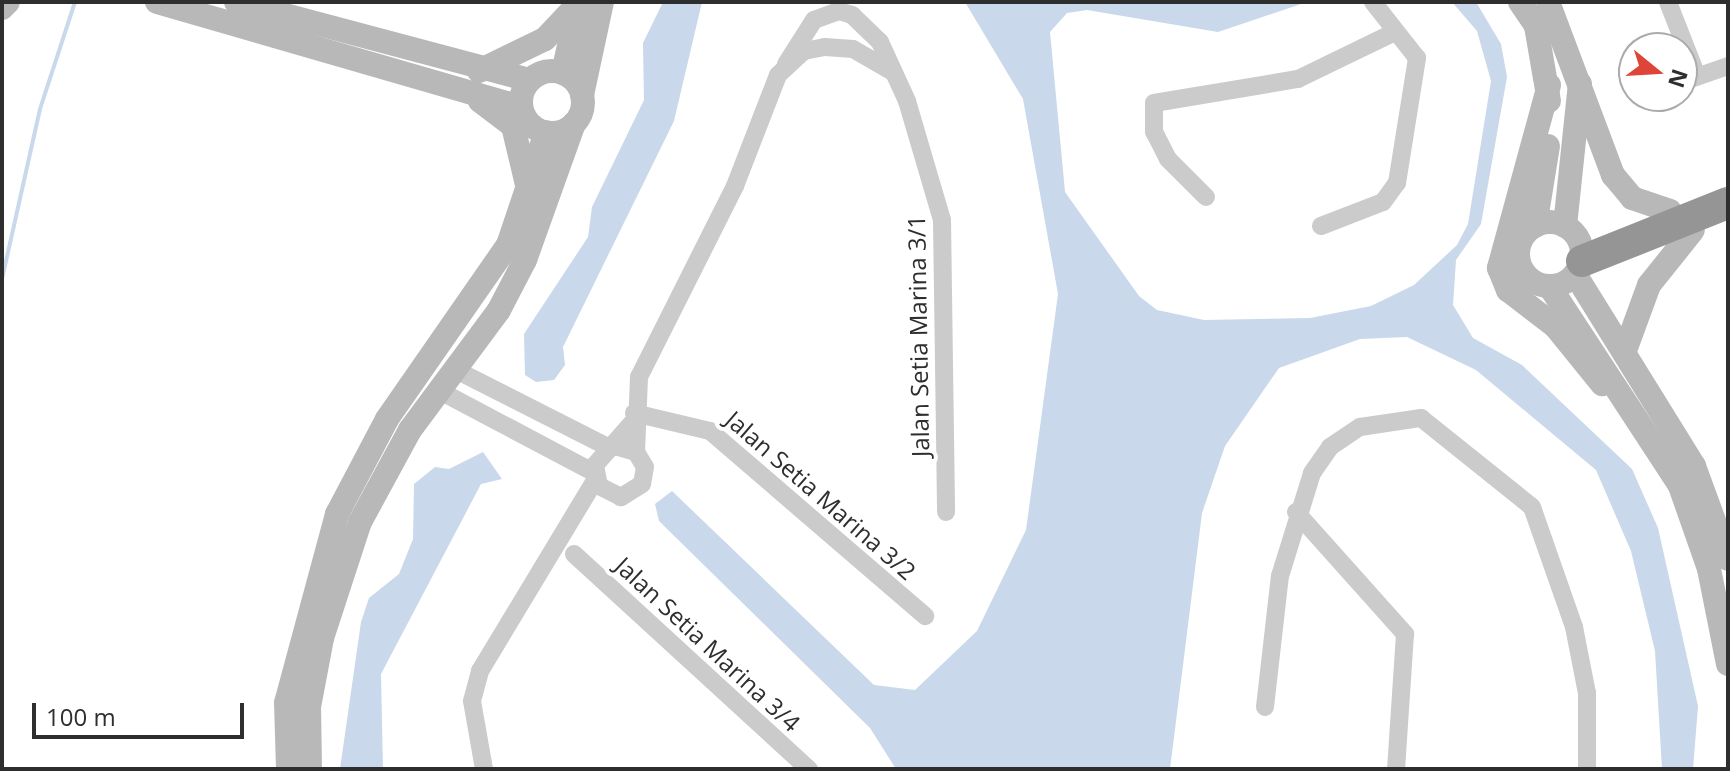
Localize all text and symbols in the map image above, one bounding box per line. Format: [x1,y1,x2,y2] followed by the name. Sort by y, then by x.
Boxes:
[1618,32,1698,112] north arrow
[1662,66,1696,92] text: N
[901,215,935,457] street label: Jalan Setia Marina 3/1
[720,405,922,585] street label: Jalan Setia Marina 3/2
[610,551,806,737] street label: Jalan Setia Marina 3/4
[36,687,248,737] scale bar
[46,700,116,733] text: 100 m

